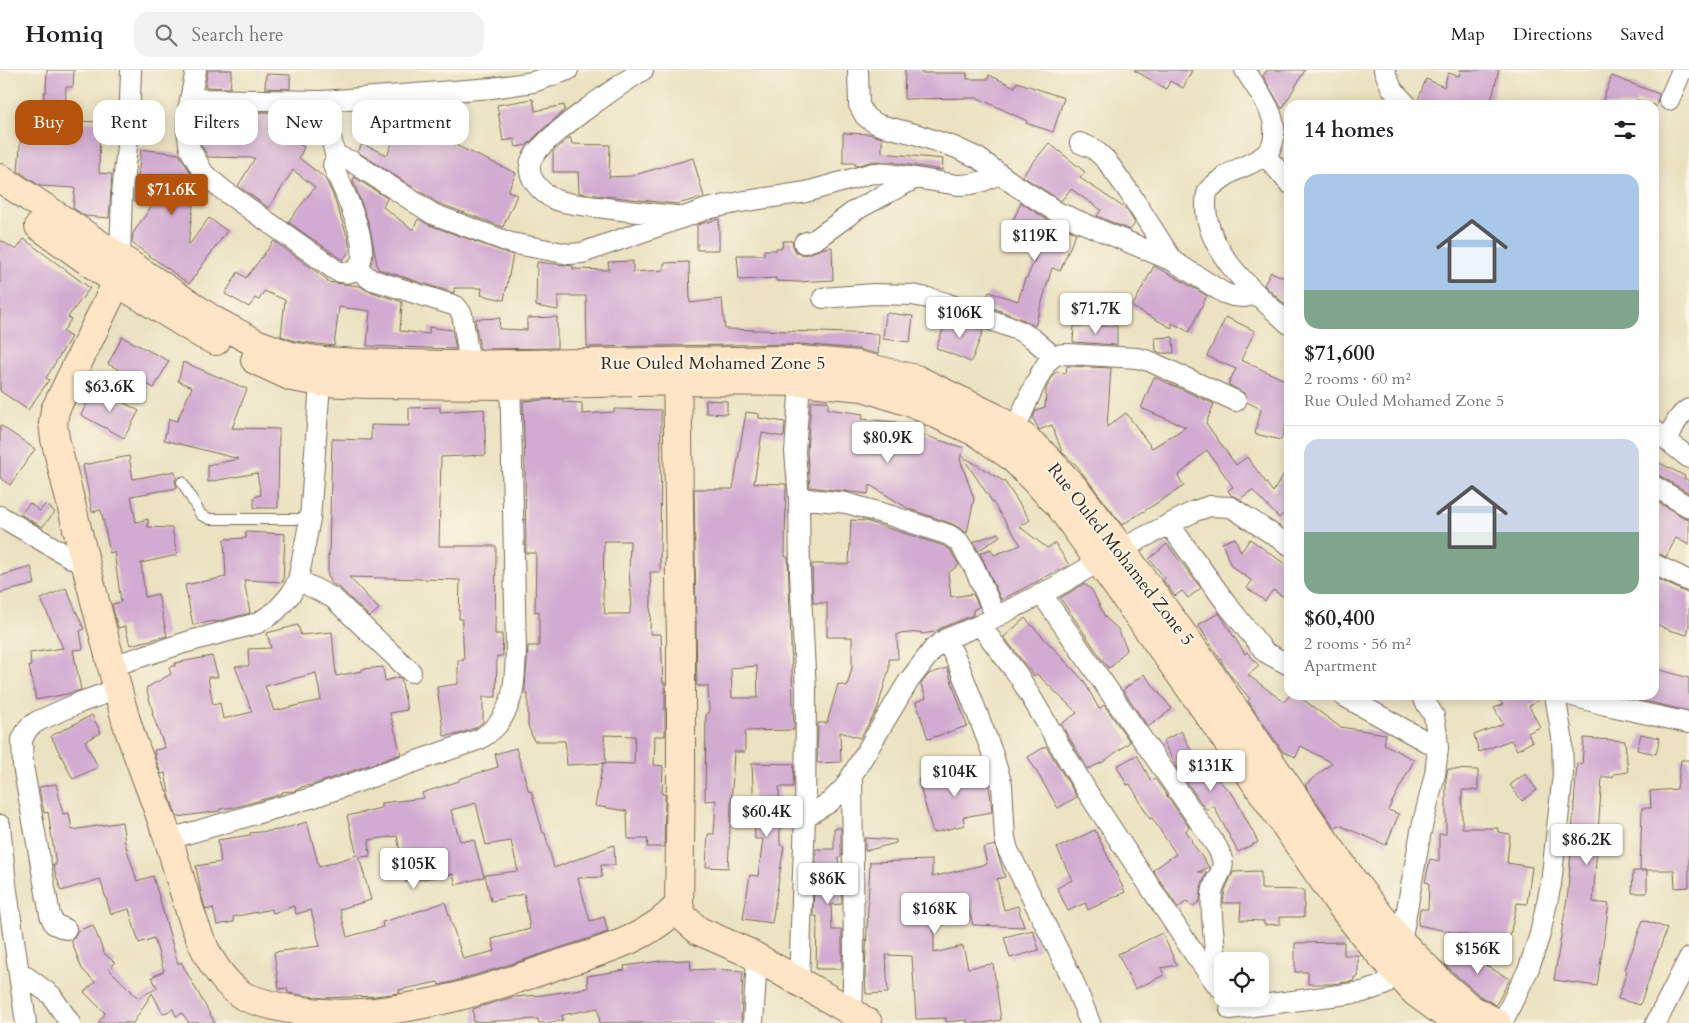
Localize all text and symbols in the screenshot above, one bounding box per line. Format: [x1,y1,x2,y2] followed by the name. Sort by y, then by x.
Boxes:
[134,12,484,57] search box
[25,18,104,51] text: Homiq
[152,21,180,49] icon: search
[192,22,284,48] text: Search here
[1451,22,1485,47] text: Map
[1513,22,1592,47] text: Directions
[1620,22,1664,47] text: Saved
[15,100,83,145] chip: Buy
[93,100,165,145] chip: Rent
[175,100,258,145] chip: Filters
[268,100,342,145] chip: New
[352,100,469,145] chip: Apartment
[1304,116,1394,145] text: 14 homes
[1611,116,1639,144] icon: filters
[131,174,213,216] pin: $71.6K
[147,179,197,201] text: $71.6K
[1427,206,1517,296] icon: home
[1000,220,1070,262] pin: $119K
[1012,225,1058,247] text: $119K
[1055,292,1137,335] pin: $71.7K
[925,296,995,339] pin: $106K
[1071,298,1121,320] text: $71.7K
[937,302,983,324] text: $106K
[1304,339,1375,368] text: $71,600
[600,351,826,376] street label: Rue Ouled Mohamed Zone 5
[1304,368,1411,390] text: 2 rooms · 60 m²
[69,370,151,413] pin: $63.6K
[85,376,135,398] text: $63.6K
[1304,390,1504,412] text: Rue Ouled Mohamed Zone 5
[847,422,929,464] pin: $80.9K
[863,427,913,449] text: $80.9K
[1041,458,1200,651] street label: Rue Ouled Mohamed Zone 5
[1427,472,1517,562] icon: home
[1304,604,1375,633] text: $60,400
[1304,633,1411,655] text: 2 rooms · 56 m²
[1304,655,1377,677] text: Apartment
[1176,750,1246,792] pin: $131K
[1188,755,1234,777] text: $131K
[920,756,990,798] pin: $104K
[932,761,978,783] text: $104K
[726,796,808,838] pin: $60.4K
[742,801,792,823] text: $60.4K
[1546,824,1628,866] pin: $86.2K
[1562,829,1612,851] text: $86.2K
[379,848,449,890] pin: $105K
[391,853,437,875] text: $105K
[798,862,858,905] pin: $86K
[809,868,847,890] text: $86K
[900,892,970,935] pin: $168K
[912,898,958,920] text: $168K
[1443,932,1513,975] pin: $156K
[1455,938,1501,960] text: $156K
[1214,952,1269,1007] map controls
[1214,952,1269,1007] button: locate

